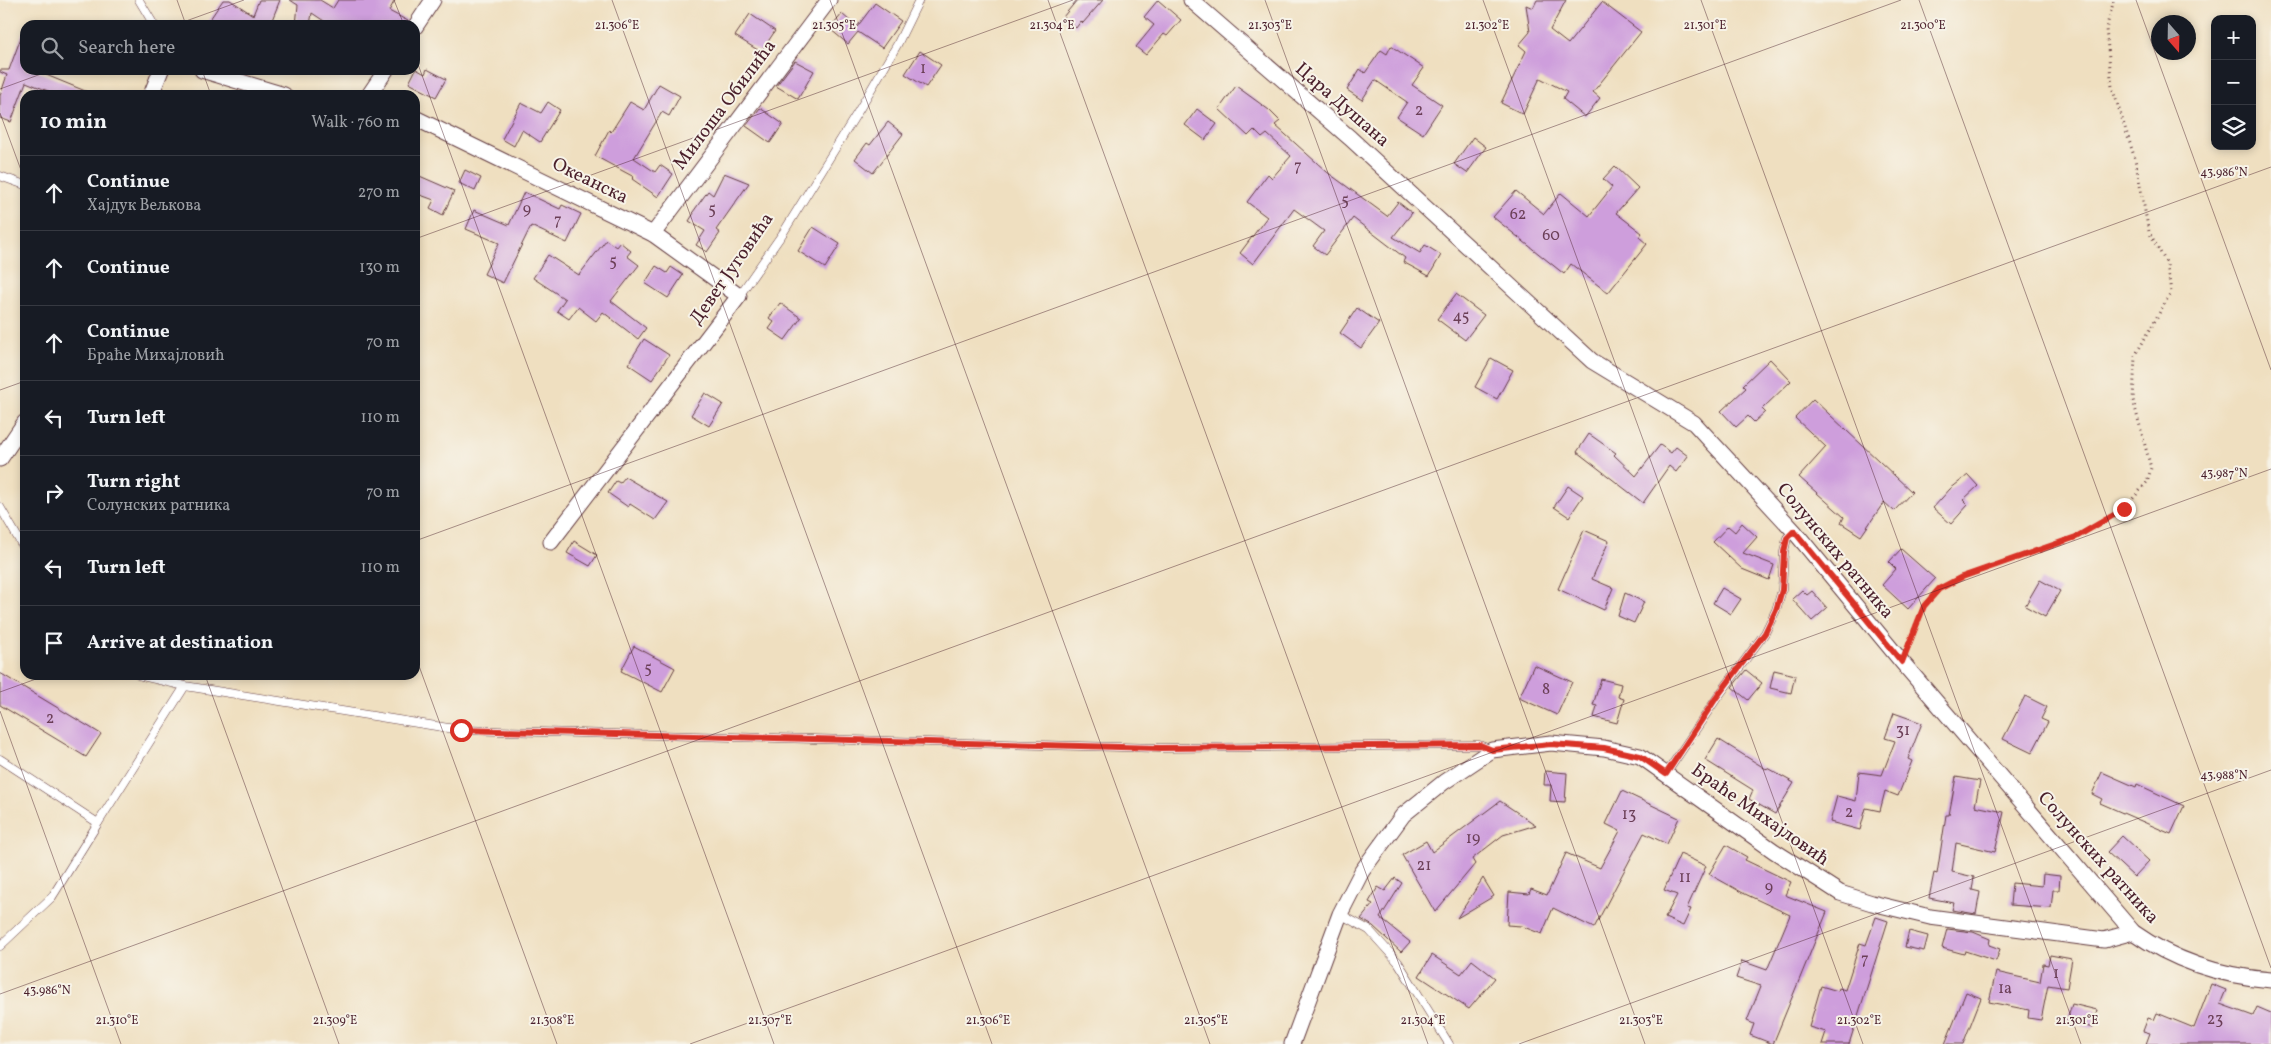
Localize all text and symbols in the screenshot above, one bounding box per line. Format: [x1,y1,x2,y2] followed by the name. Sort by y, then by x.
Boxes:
[2151,15,2196,60] north arrow
[2211,15,2256,150] map controls
[2211,15,2256,60] button: +
[595,18,639,34] text: 21.306°E
[812,18,856,34] text: 21.305°E
[1030,18,1074,34] text: 21.304°E
[1248,18,1292,34] text: 21.303°E
[1465,18,1509,34] text: 21.302°E
[1684,18,1726,34] text: 21.301°E
[1900,18,1946,34] text: 21.300°E
[20,20,420,75] search box
[38,34,66,62] icon: search
[667,34,783,176] street label: Милоша Обилића
[78,35,175,61] text: Search here
[1289,57,1395,153] street label: Цара Душана
[920,58,926,80] house number: 1
[2211,60,2256,105] button: −
[1415,100,1423,122] house number: 2
[2211,105,2256,150] button: layers
[40,108,107,137] text: 10 min
[311,112,400,134] text: Walk · 760 m
[548,151,632,211] street label: Океанска
[1294,156,1302,178] house number: 7
[2200,165,2248,181] text: 43.986°N
[87,169,170,195] text: Continue
[40,179,68,207] icon: ahead
[358,182,400,204] text: 270 m
[1341,190,1349,212] house number: 5
[87,195,201,217] text: Хајдук Вељкова
[523,199,531,221] house number: 9
[708,199,716,221] house number: 5
[1510,204,1526,226] house number: 62
[684,208,780,330] street label: Девет Југовића
[554,210,562,232] house number: 7
[1542,225,1560,247] house number: 60
[609,251,617,273] house number: 5
[40,254,68,282] icon: ahead
[87,255,170,281] text: Continue
[359,257,400,279] text: 130 m
[1453,306,1469,328] house number: 45
[87,319,170,345] text: Continue
[40,329,68,357] icon: ahead
[366,332,400,354] text: 70 m
[87,345,224,367] text: Браће Михајловић
[40,404,68,432] icon: left
[87,405,166,431] text: Turn left
[361,407,400,429] text: 110 m
[2200,466,2248,482] text: 43.987°N
[87,469,180,495] text: Turn right
[1770,477,1900,625] street label: Солунских ратника
[40,479,68,507] icon: right
[366,482,400,504] text: 70 m
[87,495,230,517] text: Солунских ратника
[2113,498,2136,521] route end
[40,554,68,582] icon: left
[87,555,166,581] text: Turn left
[361,557,400,579] text: 110 m
[40,629,68,657] icon: arrive
[87,630,273,656] text: Arrive at destination
[644,658,652,680] house number: 5
[1542,679,1550,701] house number: 8
[46,708,54,730] house number: 2
[450,719,473,742] route start
[1896,720,1910,742] house number: 31
[1686,758,1834,872] street label: Браће Михајловић
[2200,768,2248,784] text: 43.988°N
[2031,786,2165,930] street label: Солунских ратника
[1845,802,1853,824] house number: 2
[1622,804,1636,826] house number: 13
[1466,828,1480,850] house number: 19
[1417,855,1431,877] house number: 21
[1679,867,1691,889] house number: 11
[1765,877,1773,899] house number: 9
[1861,949,1869,971] house number: 7
[2053,963,2059,985] house number: 1
[1998,978,2012,1000] house number: 1a
[23,983,71,999] text: 43.986°N
[2207,1009,2223,1031] house number: 23
[96,1013,138,1029] text: 21.310°E
[313,1013,357,1029] text: 21.309°E
[530,1013,574,1029] text: 21.308°E
[748,1013,792,1029] text: 21.307°E
[966,1013,1010,1029] text: 21.306°E
[1184,1013,1228,1029] text: 21.305°E
[1401,1013,1445,1029] text: 21.304°E
[1619,1013,1663,1029] text: 21.303°E
[1837,1013,1881,1029] text: 21.302°E
[2056,1013,2098,1029] text: 21.301°E

